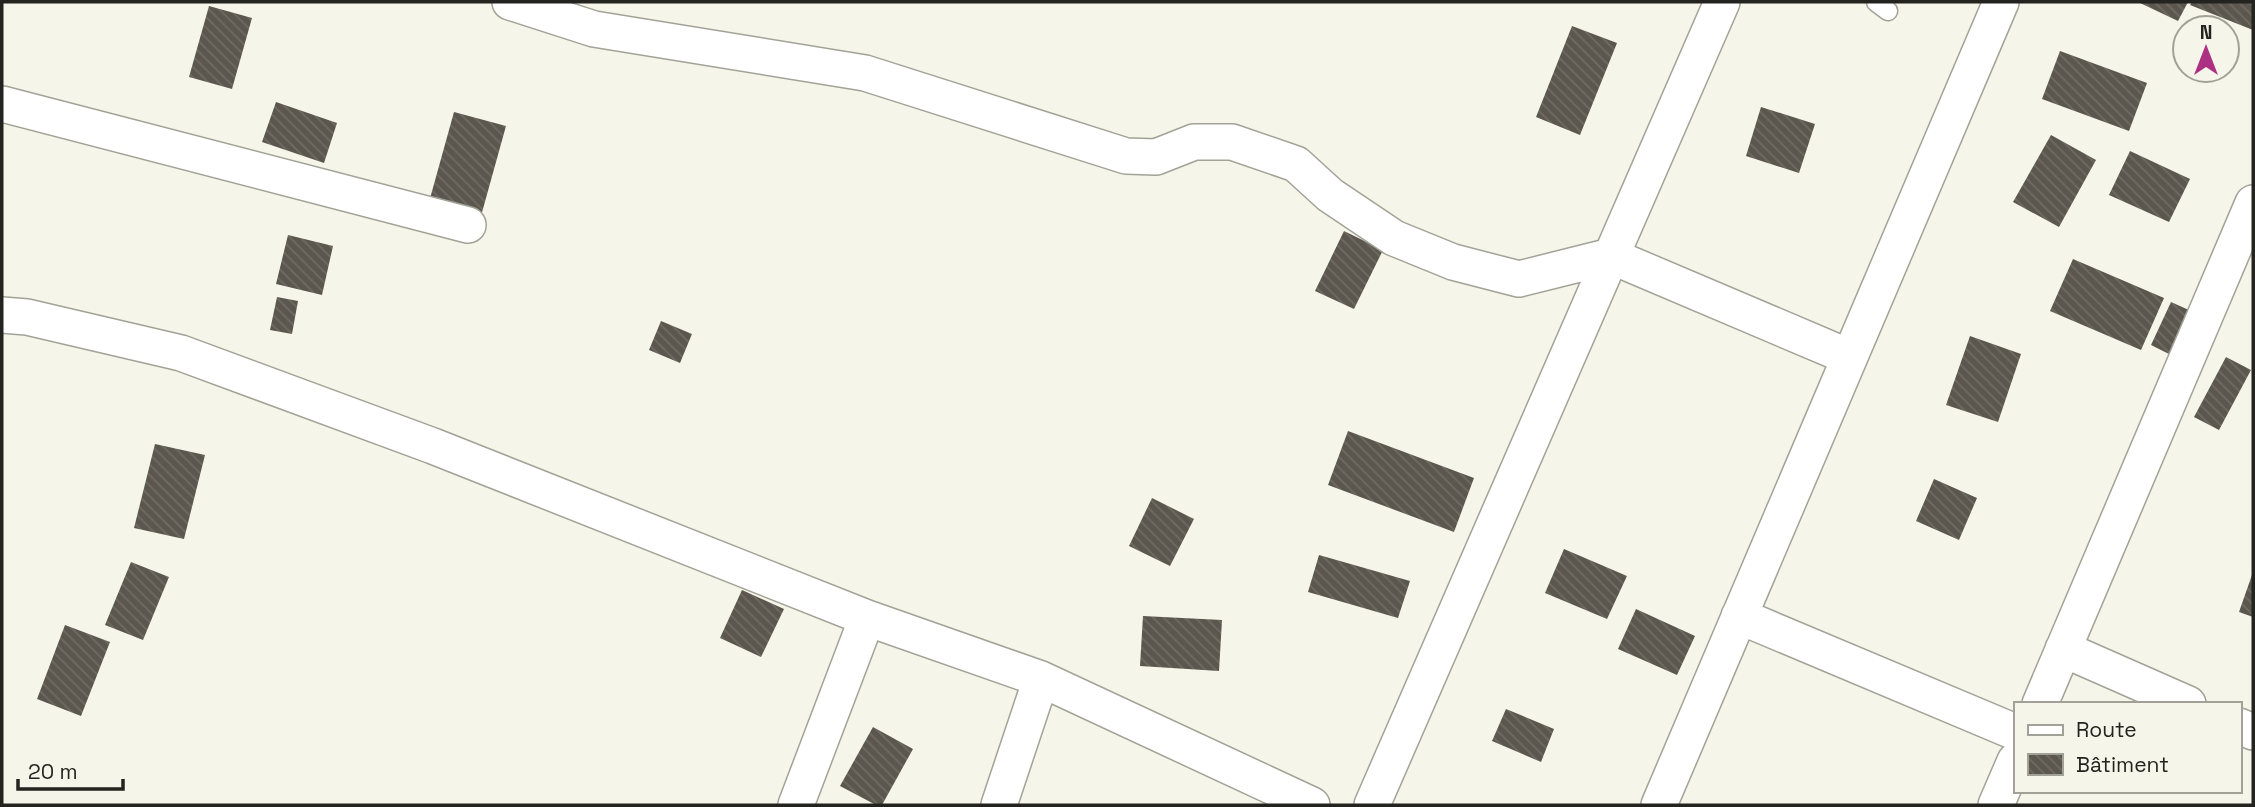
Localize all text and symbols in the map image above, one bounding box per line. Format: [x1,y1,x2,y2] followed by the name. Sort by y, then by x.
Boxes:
[2171,14,2241,84] north arrow
[2200,20,2212,45] text: N
[2014,702,2241,793] legend
[2076,716,2137,743] text: Route
[18,748,122,792] scale bar
[2076,751,2169,778] text: Bâtiment
[28,758,78,785] text: 20 m

